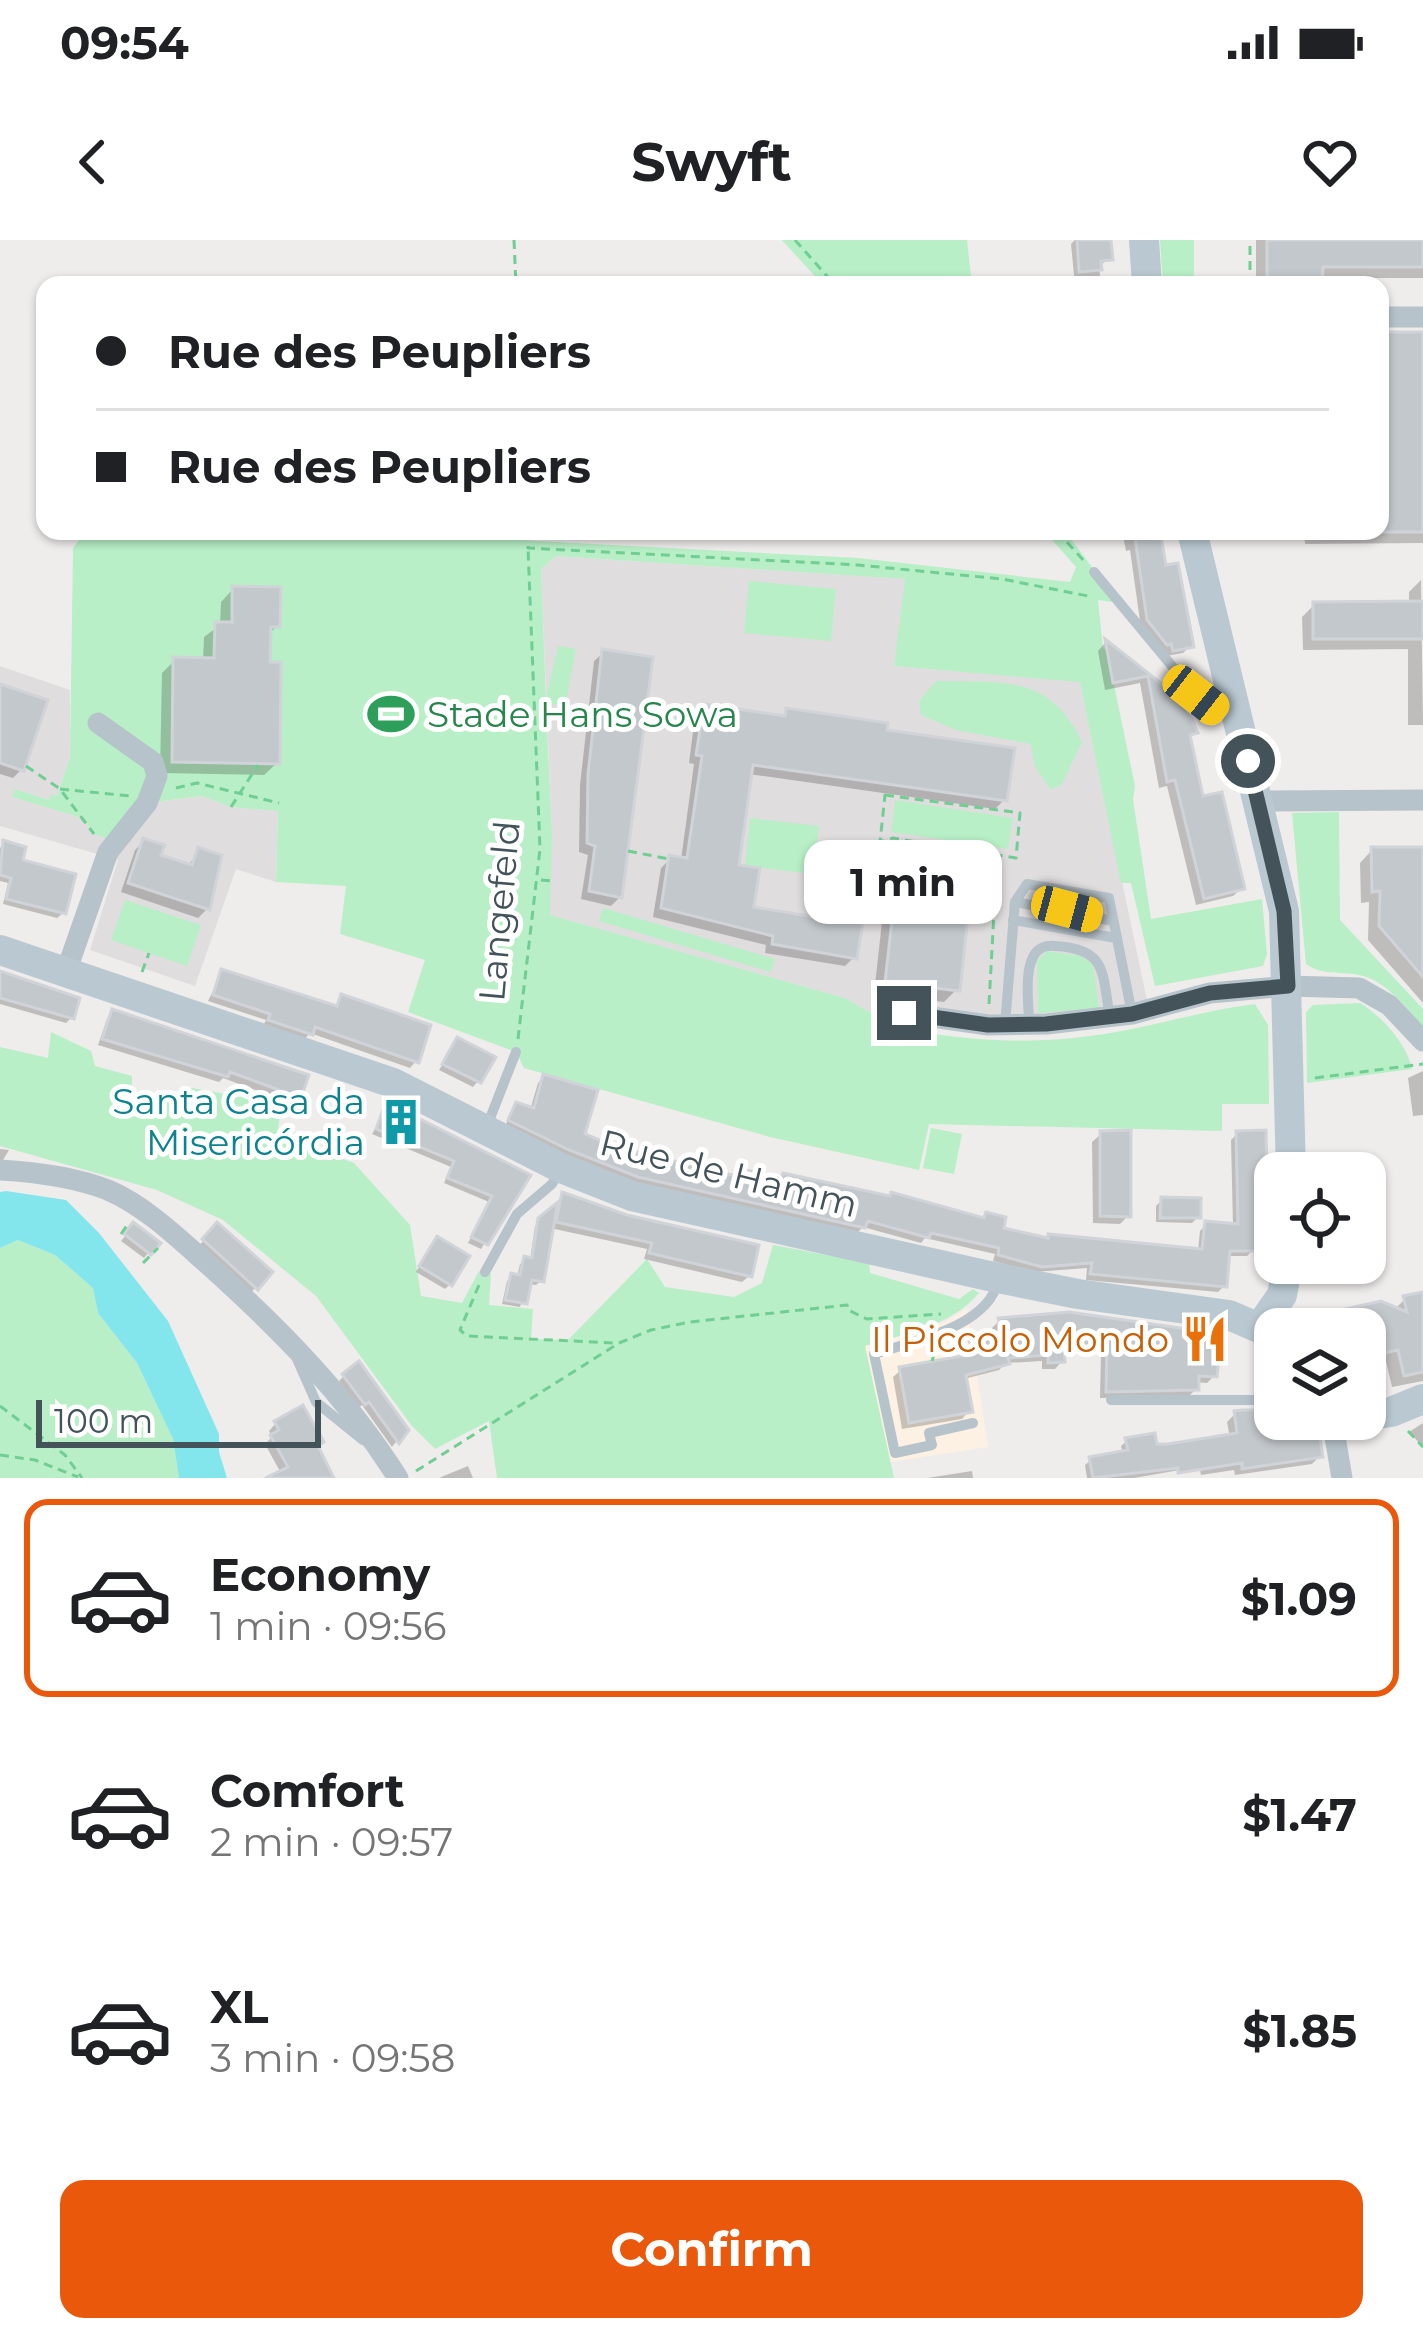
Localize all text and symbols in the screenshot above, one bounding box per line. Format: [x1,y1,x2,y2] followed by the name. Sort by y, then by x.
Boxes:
[60,15,189,70] text: 09:54
[60,129,126,195] icon: back
[631,129,792,195] text: Swyft
[1297,129,1363,195] icon: heart
[168,324,591,379] text: Rue des Peupliers
[168,439,591,494] text: Rue des Peupliers
[1157,659,1235,731] car
[366,689,416,739] sports icon: Stade Hans Sowa
[427,692,738,736] place label: Stade Hans Sowa
[1221,734,1275,788] route start
[469,819,529,1003] street label: Langefeld
[805,839,1003,923] callout: 1 min
[850,858,956,906] text: 1 min
[1028,882,1106,936] car
[877,986,931,1040] route end
[112,1079,365,1164] place label: Santa Casa da Misericórdia
[376,1097,426,1147] building icon: Santa Casa da Misericórdia
[596,1120,862,1226] street label: Rue de Hamm
[1254,1152,1386,1440] map controls
[1254,1152,1386,1284] button: locate
[1254,1308,1386,1440] button: layers
[1180,1314,1230,1364] restaurant icon: Il Piccolo Mondo
[871,1317,1169,1361] place label: Il Piccolo Mondo
[36,1394,321,1447] scale bar
[54,1401,153,1441] text: 100 m
[66,1544,174,1652] icon: car
[210,1547,430,1602] text: Economy
[1241,1571,1357,1626] text: $1.09
[210,1602,446,1650] text: 1 min · 09:56
[66,1760,174,1868] icon: car
[210,1763,405,1818] text: Comfort
[1242,1787,1357,1842] text: $1.47
[210,1818,453,1866] text: 2 min · 09:57
[66,1976,174,2084] icon: car
[210,1979,268,2034] text: XL
[1242,2003,1357,2058] text: $1.85
[210,2034,456,2082] text: 3 min · 09:58
[60,2180,1363,2318] button: Confirm

